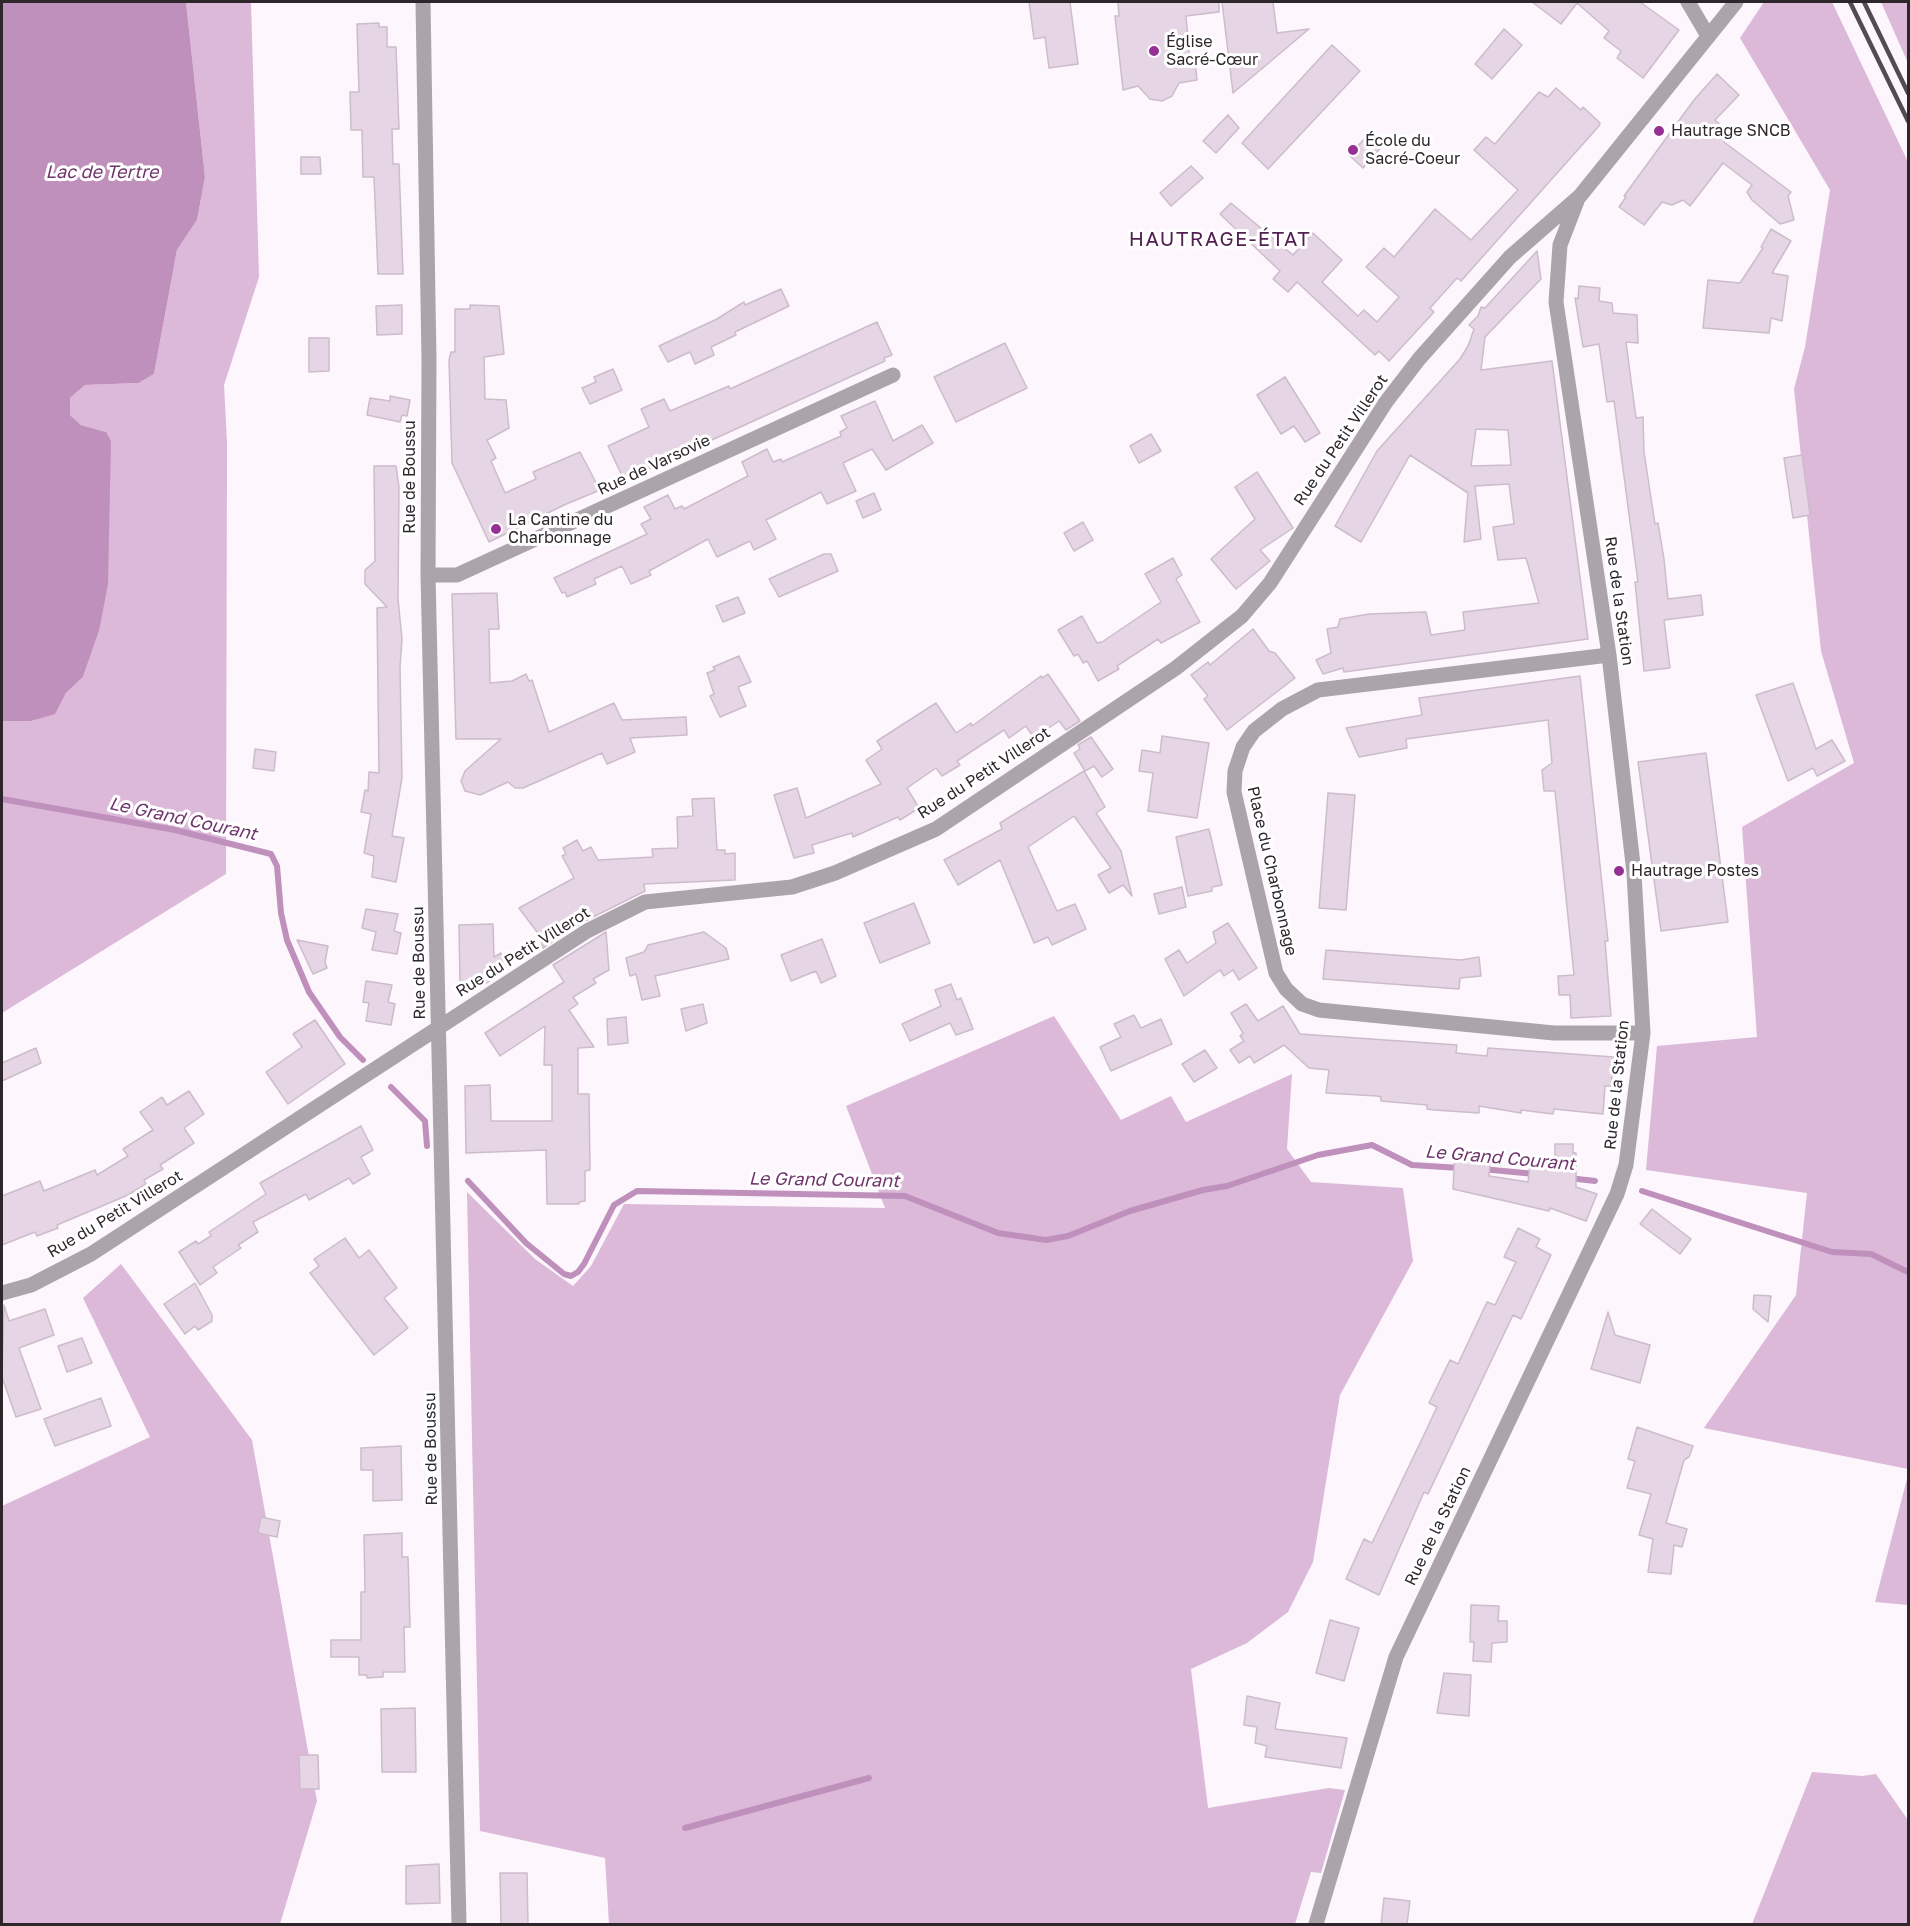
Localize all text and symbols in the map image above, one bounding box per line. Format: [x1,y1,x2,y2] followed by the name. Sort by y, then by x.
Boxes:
[1166,32,1258,70] place label: Église Sacré-Cœur
[1147,44,1161,58] marker: Église Sacré-Cœur
[1671,121,1791,141] place label: Hautrage SNCB
[1652,124,1666,138] marker: Hautrage SNCB
[1365,131,1460,169] place label: École du Sacré-Coeur
[1346,143,1360,157] marker: École du Sacré-Coeur
[46,161,158,183] water label: Lac de Tertre
[1129,228,1311,252] district label: HAUTRAGE-ÉTAT
[1290,371,1392,509] street label: Rue du Petit Villerot
[400,420,420,534] street label: Rue de Boussu
[595,431,713,499] street label: Rue de Varsovie
[508,510,613,548] place label: La Cantine du Charbonnage
[489,522,503,536] marker: La Cantine du Charbonnage
[1600,535,1638,667] street label: Rue de la Station
[914,723,1054,823] street label: Rue du Petit Villerot
[1243,784,1301,958] street label: Place du Charbonnage
[107,793,259,845] water label: Le Grand Courant
[1631,861,1759,881] place label: Hautrage Postes
[1612,864,1626,878] marker: Hautrage Postes
[453,903,593,1001] street label: Rue du Petit Villerot
[408,906,430,1020] street label: Rue de Boussu
[1601,1019,1633,1151] street label: Rue de la Station
[1424,1141,1576,1175] water label: Le Grand Courant
[44,1166,186,1262] street label: Rue du Petit Villerot
[749,1168,899,1192] water label: Le Grand Courant
[420,1392,442,1506] street label: Rue de Boussu
[1401,1463,1475,1589] street label: Rue de la Station

